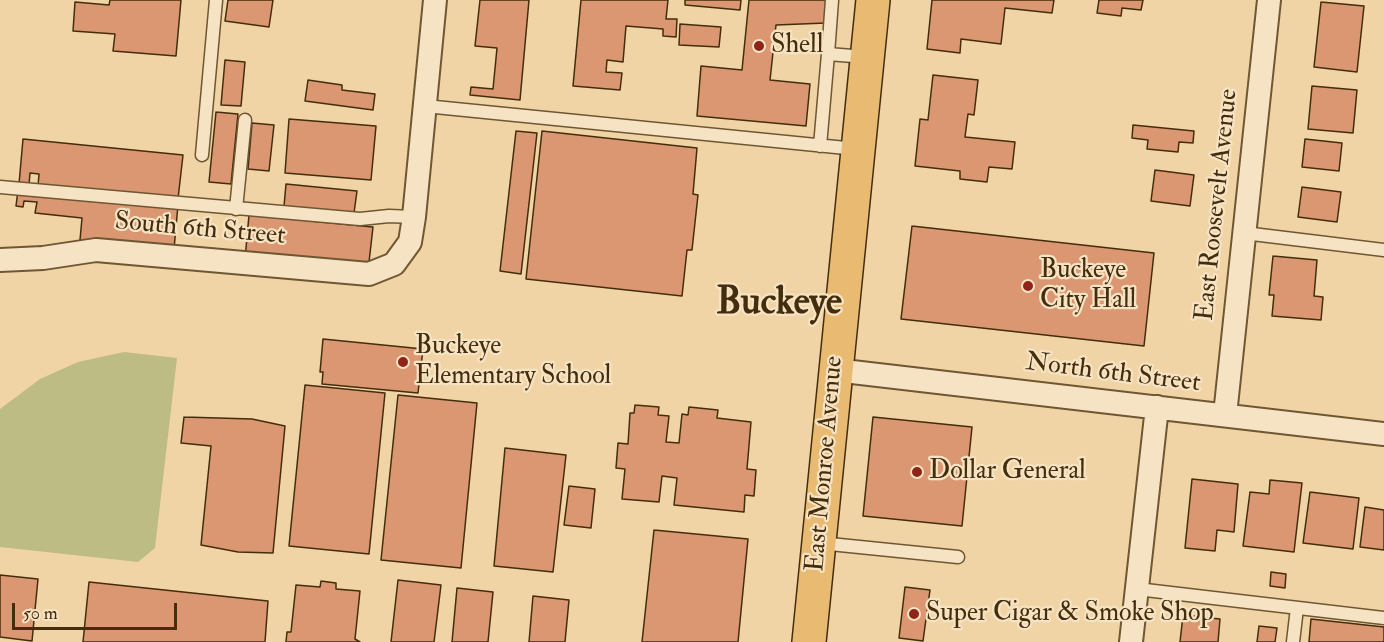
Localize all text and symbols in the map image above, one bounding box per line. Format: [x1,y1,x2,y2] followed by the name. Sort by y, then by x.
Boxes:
[771,30,823,62] place label: Shell
[752,39,766,53] marker: Shell
[1190,88,1246,322] street label: East Roosevelt Avenue
[113,207,287,253] street label: South 6th Street
[1040,255,1136,316] place label: Buckeye City Hall
[1021,279,1035,293] marker: Buckeye City Hall
[716,282,842,328] district label: Buckeye
[415,331,611,392] place label: Buckeye Elementary School
[1024,348,1202,400] street label: North 6th Street
[396,355,410,369] marker: Buckeye Elementary School
[801,355,851,573] street label: East Monroe Avenue
[929,456,1086,488] place label: Dollar General
[910,465,924,479] marker: Dollar General
[15,591,180,629] scale bar
[926,598,1214,630] place label: Super Cigar & Smoke Shop
[23,602,58,625] text: 50 m
[907,607,921,621] marker: Super Cigar & Smoke Shop

